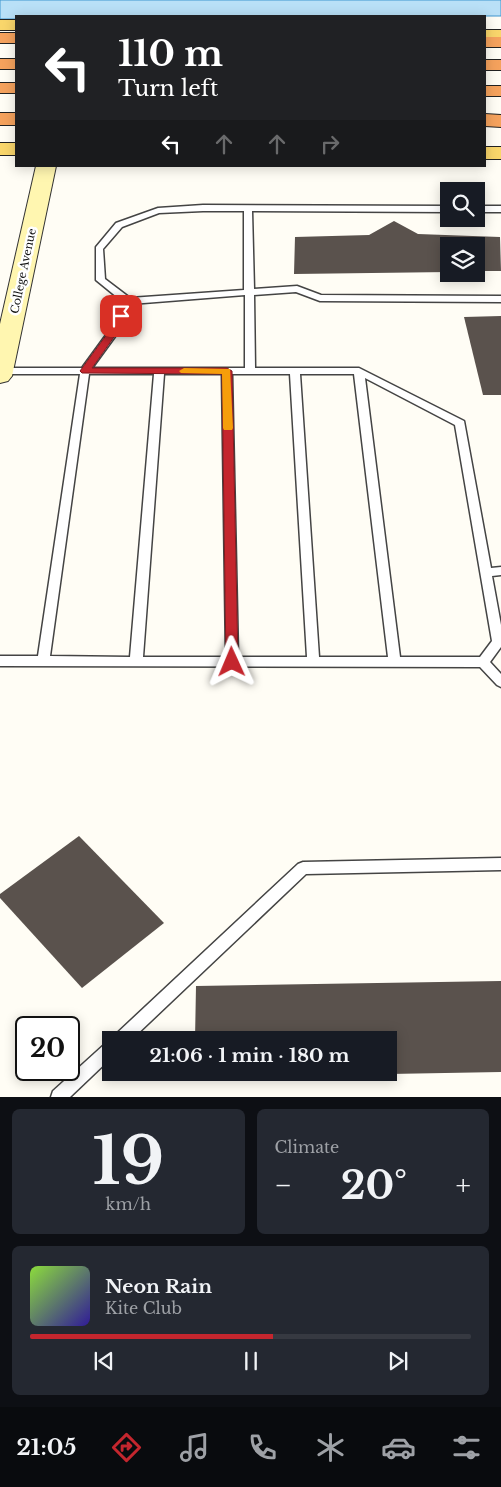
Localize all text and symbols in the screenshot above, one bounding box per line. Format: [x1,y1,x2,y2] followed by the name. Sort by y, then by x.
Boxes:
[118,32,223,75] text: 110 m
[35,35,100,100] icon: left
[118,75,218,102] text: Turn left
[157,130,185,158] icon: left
[210,130,238,158] icon: ahead
[263,130,291,158] icon: ahead
[316,130,344,158] icon: right
[440,182,485,282] map controls
[440,182,485,227] button: search
[7,227,39,315] street label: College Avenue
[440,237,485,282] button: layers
[100,295,142,337] pin
[107,302,135,330] icon: arrive
[205,635,257,687] position arrow
[15,1016,80,1081] speed limit sign: 20
[150,1044,349,1067] text: 21:06 · 1 min · 180 m
[92,1121,164,1202] text: 19
[275,1137,339,1157] text: Climate
[341,1162,407,1209] text: 20°
[275,1168,292,1203] text: −
[456,1168,471,1203] text: +
[106,1194,151,1214] text: km/h
[105,1275,212,1298] text: Neon Rain
[105,1298,182,1318] text: Kite Club
[90,1347,118,1375] icon: previous
[237,1347,265,1375] icon: pause
[384,1347,412,1375] icon: next
[109,1430,144,1465] icon: directions
[177,1430,212,1465] icon: music
[245,1430,280,1465] icon: phone
[313,1430,348,1465] icon: climate
[381,1430,416,1465] icon: car
[449,1430,484,1465] icon: filters
[17,1434,76,1461] text: 21:05

